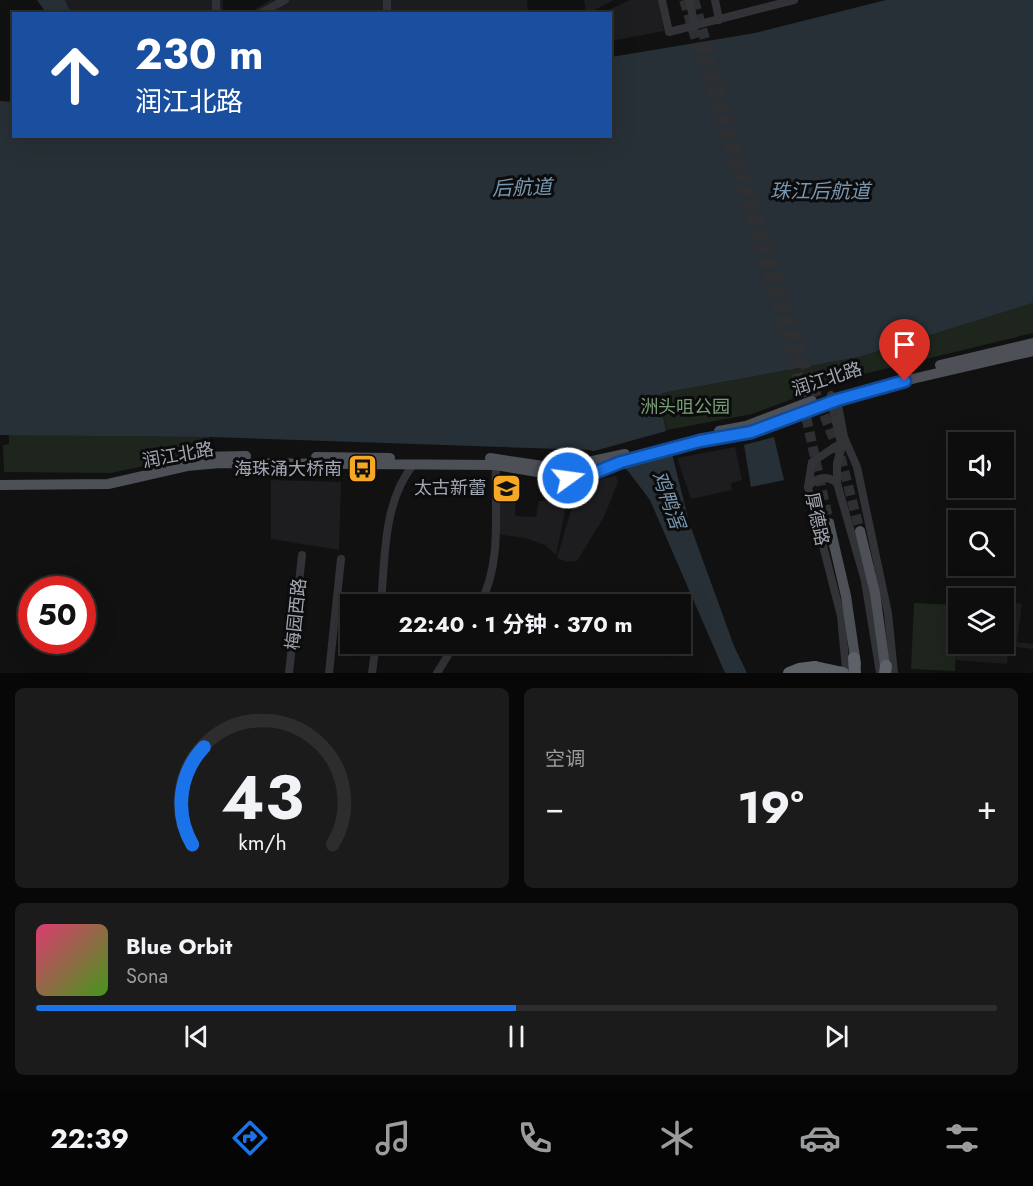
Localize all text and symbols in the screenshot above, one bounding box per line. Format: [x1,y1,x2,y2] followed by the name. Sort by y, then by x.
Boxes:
[135,24,263,85] text: 230 m
[36,36,114,114] icon: ahead
[135,82,243,121] text: 润江北路
[492,172,555,204] water label: 后航道
[770,177,873,206] water label: 珠江后航道
[879,319,930,381] pin
[888,328,921,361] icon: arrive
[789,356,865,402] street label: 润江北路
[640,394,730,420] park label: 洲头咀公园
[948,432,1014,654] map controls
[948,432,1014,498] button: sound
[140,436,216,474] street label: 润江北路
[536,446,600,510] position arrow
[347,453,379,485] bus stop icon: 海珠涌大桥南
[234,456,342,482] place label: 海珠涌大桥南
[644,467,693,536] water label: 鸡鸭滘
[491,472,523,504] school or university icon: 太古新蕾
[414,475,486,501] place label: 太古新蕾
[799,490,835,548] street label: 厚德路
[948,510,1014,576] button: search
[18,576,96,654] speed limit sign: 50
[279,577,313,651] street label: 梅园西路
[948,588,1014,654] button: layers
[398,608,633,640] text: 22:40 · 1 分钟 · 370 m
[545,745,585,774] text: 空调
[221,752,303,842] text: 43
[737,775,804,840] text: 19°
[545,784,564,831] text: −
[977,784,997,831] text: +
[238,827,286,858] text: km/h
[126,930,232,962] text: Blue Orbit
[126,962,168,991] text: Sona
[180,1020,213,1053] icon: previous
[500,1020,533,1053] icon: pause
[820,1020,853,1053] icon: next
[229,1117,271,1159] icon: directions
[372,1117,414,1159] icon: music
[514,1117,556,1159] icon: phone
[656,1117,698,1159] icon: climate
[799,1117,841,1159] icon: car
[941,1117,983,1159] icon: filters
[50,1119,129,1158] text: 22:39

